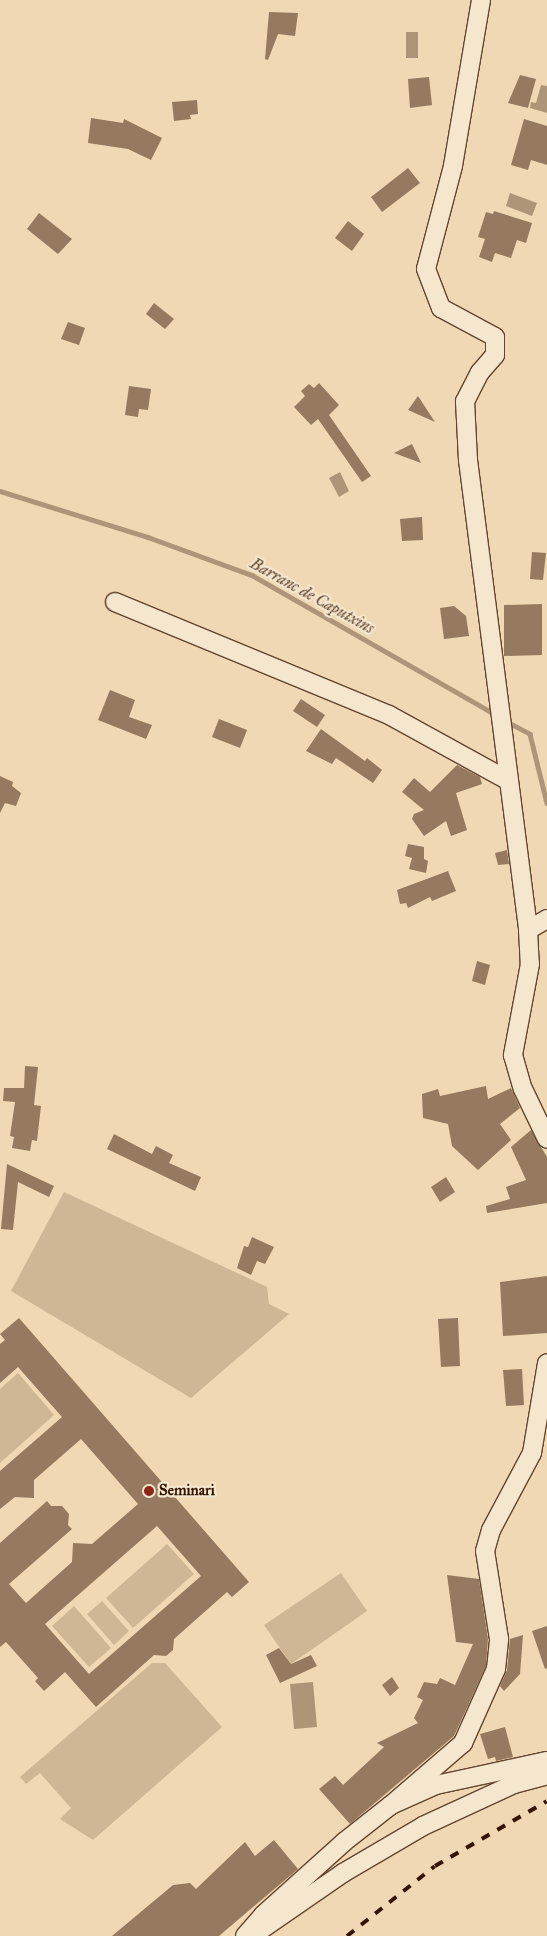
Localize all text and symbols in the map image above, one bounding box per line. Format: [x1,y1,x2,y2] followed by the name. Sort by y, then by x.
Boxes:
[247,554,377,638] water label: Barranc de Caputxins
[159,1482,215,1500] place label: Seminari
[143,1485,155,1497] marker: Seminari

